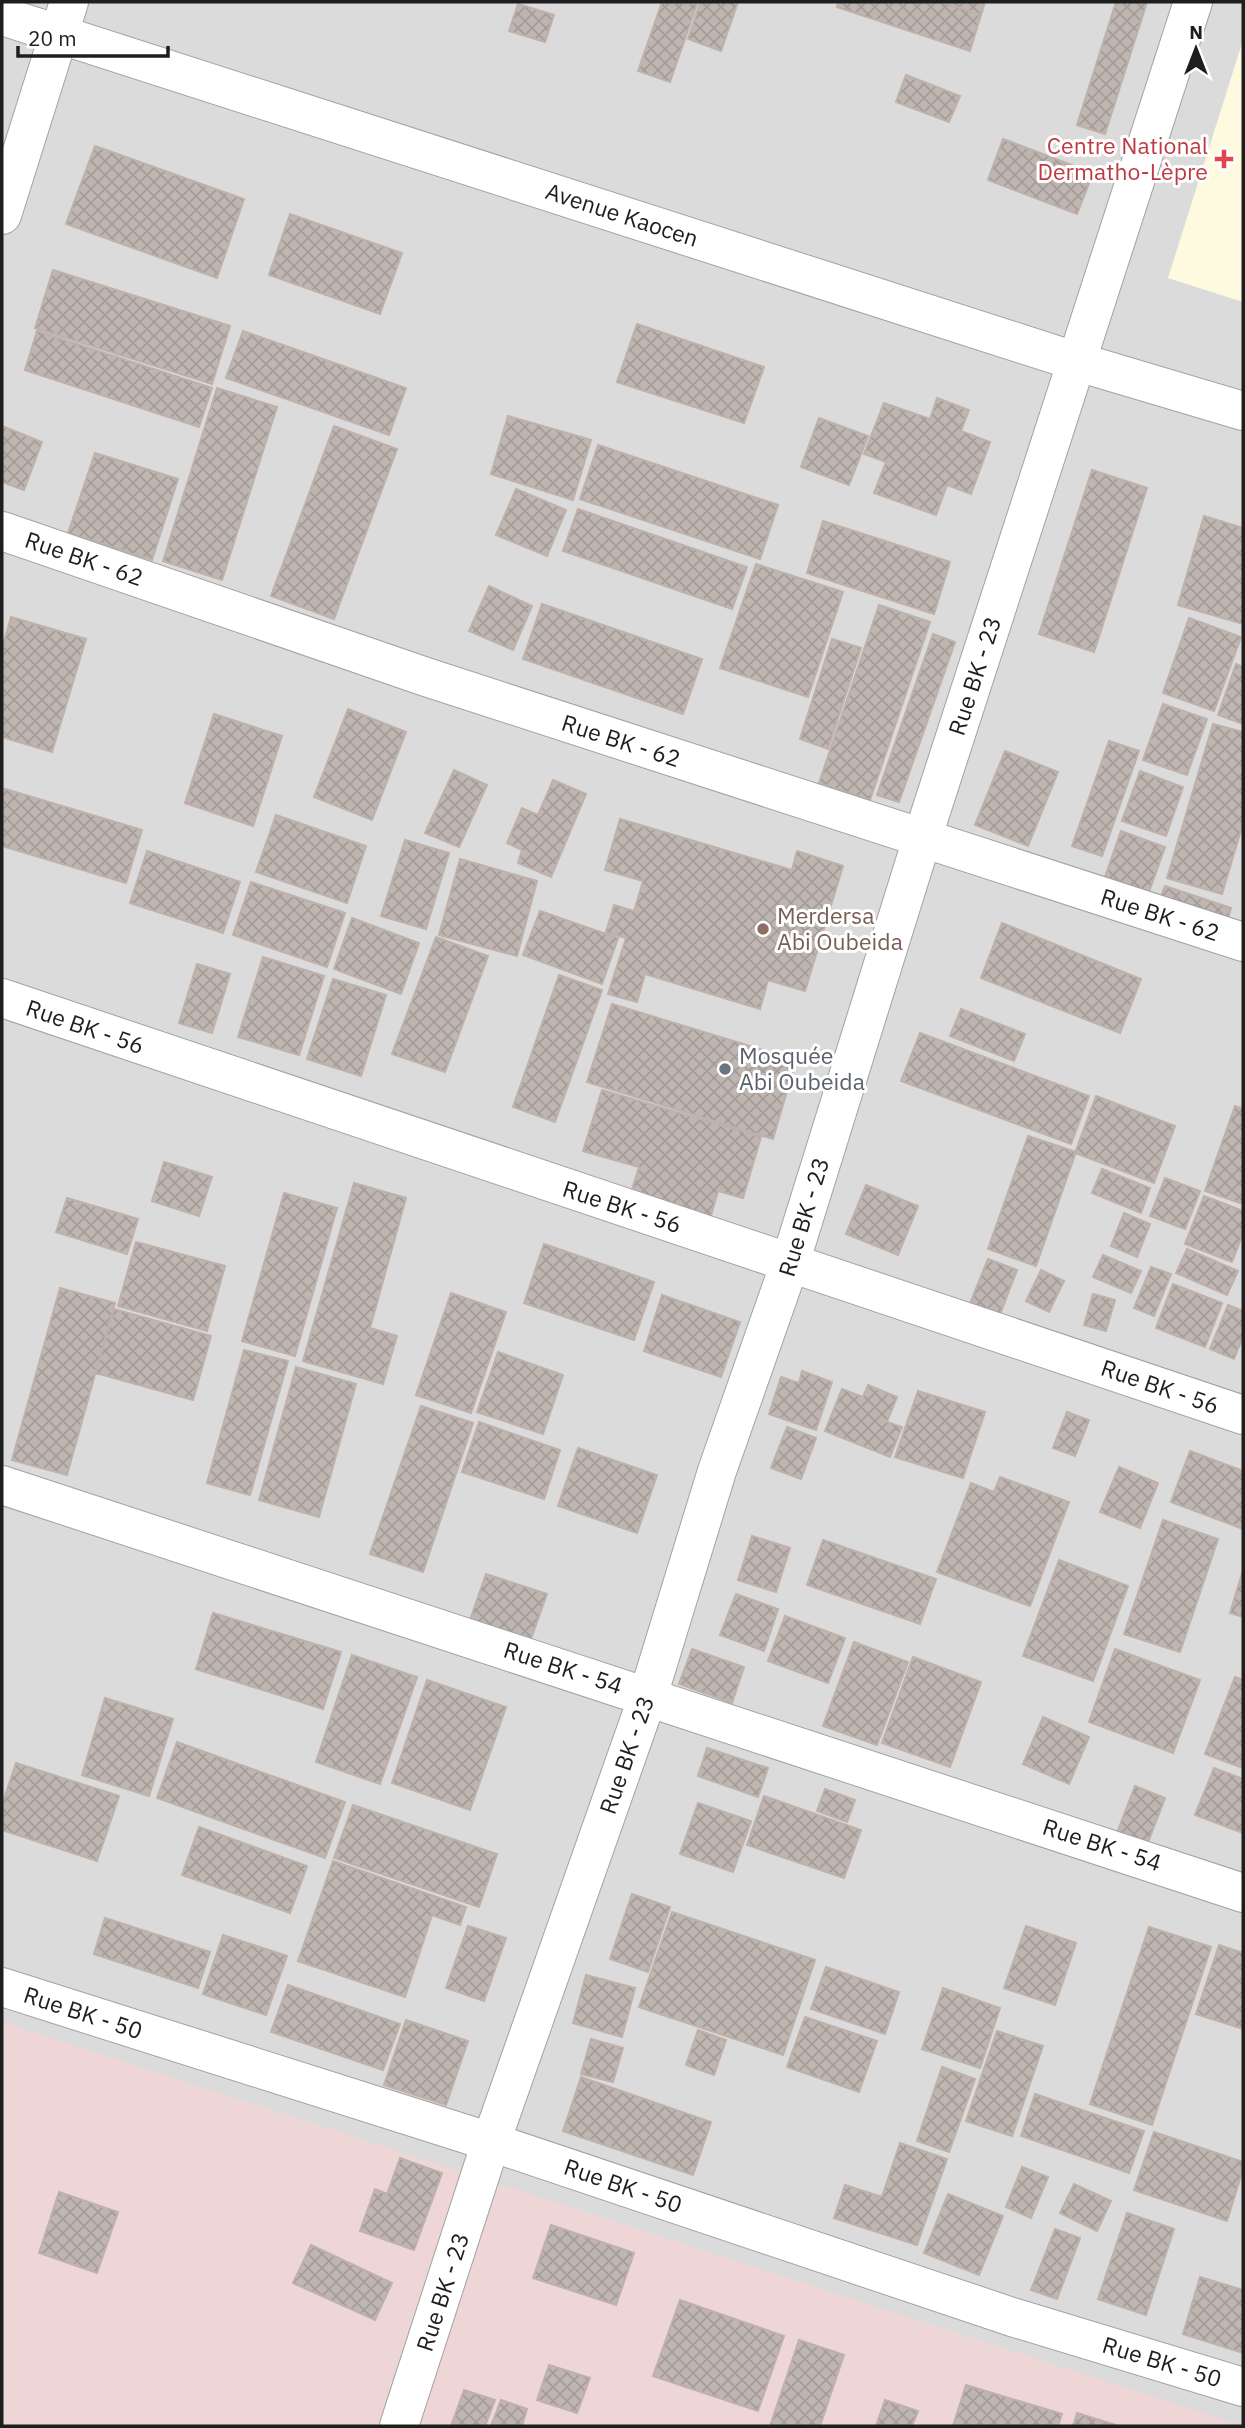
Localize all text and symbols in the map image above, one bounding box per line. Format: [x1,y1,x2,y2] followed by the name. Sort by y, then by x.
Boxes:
[18,14,168,58] scale bar
[1161,14,1231,84] north arrow
[1189,20,1203,44] text: N
[28,24,77,52] text: 20 m
[1038,130,1208,186] place label: Centre National Dermatho-Lèpre
[1214,149,1234,169] marker: Centre National Dermatho-Lèpre
[542,175,702,253] street label: Avenue Kaocen
[21,524,147,592] street label: Rue BK - 62
[941,613,1007,739] street label: Rue BK - 23
[558,707,684,773] street label: Rue BK - 62
[1097,881,1223,947] street label: Rue BK - 62
[777,900,903,956] place label: Merdersa Abi Oubeida
[755,921,771,937] marker: Merdersa Abi Oubeida
[22,992,148,1060] street label: Rue BK - 56
[739,1040,865,1096] place label: Mosquée Abi Oubeida
[717,1061,733,1077] marker: Mosquée Abi Oubeida
[771,1153,835,1280] street label: Rue BK - 23
[559,1173,685,1239] street label: Rue BK - 56
[1097,1352,1223,1420] street label: Rue BK - 56
[500,1634,626,1700] street label: Rue BK - 54
[592,1692,660,1818] street label: Rue BK - 23
[1039,1811,1165,1877] street label: Rue BK - 54
[20,1979,146,2045] street label: Rue BK - 50
[560,2151,686,2219] street label: Rue BK - 50
[409,2229,475,2355] street label: Rue BK - 23
[1099,2329,1226,2393] street label: Rue BK - 50

